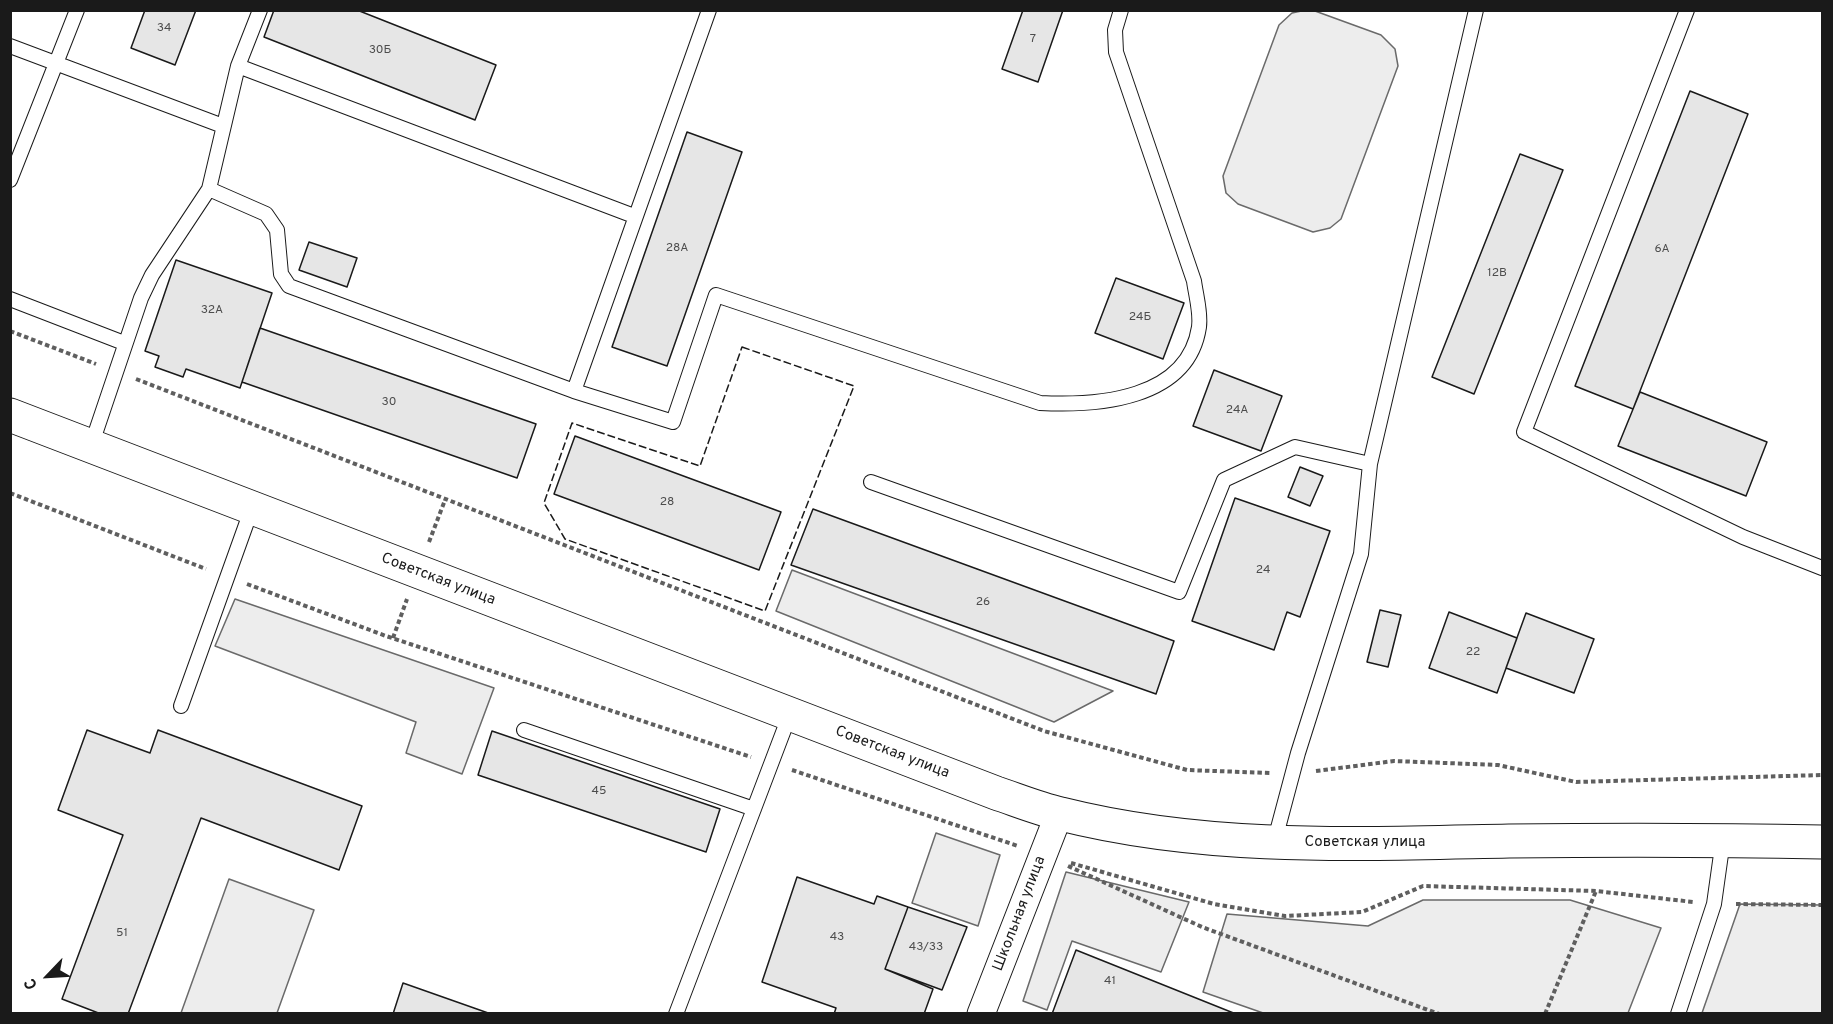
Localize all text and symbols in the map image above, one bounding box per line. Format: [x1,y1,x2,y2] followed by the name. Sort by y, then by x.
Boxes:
[157,22,171,36] house number: 34
[1030,33,1036,47] house number: 7
[369,44,391,58] house number: 30Б
[666,242,688,256] house number: 28А
[1654,243,1670,257] house number: 6А
[1487,267,1507,281] house number: 12В
[201,304,223,318] house number: 32А
[1129,311,1151,325] house number: 24Б
[382,396,396,410] house number: 30
[1226,404,1248,418] house number: 24А
[660,496,674,510] house number: 28
[378,550,498,610] street label: Советская улица
[1256,564,1270,578] house number: 24
[976,596,990,610] house number: 26
[1466,646,1480,660] house number: 22
[832,723,952,783] street label: Советская улица
[592,785,606,799] house number: 45
[1305,834,1425,852] street label: Советская улица
[990,854,1050,974] street label: Школьная улица
[116,927,128,941] house number: 51
[830,931,844,945] house number: 43
[909,941,943,955] house number: 43/33
[18,946,78,1006] north arrow
[20,975,43,992] text: С
[1104,975,1116,989] house number: 41

